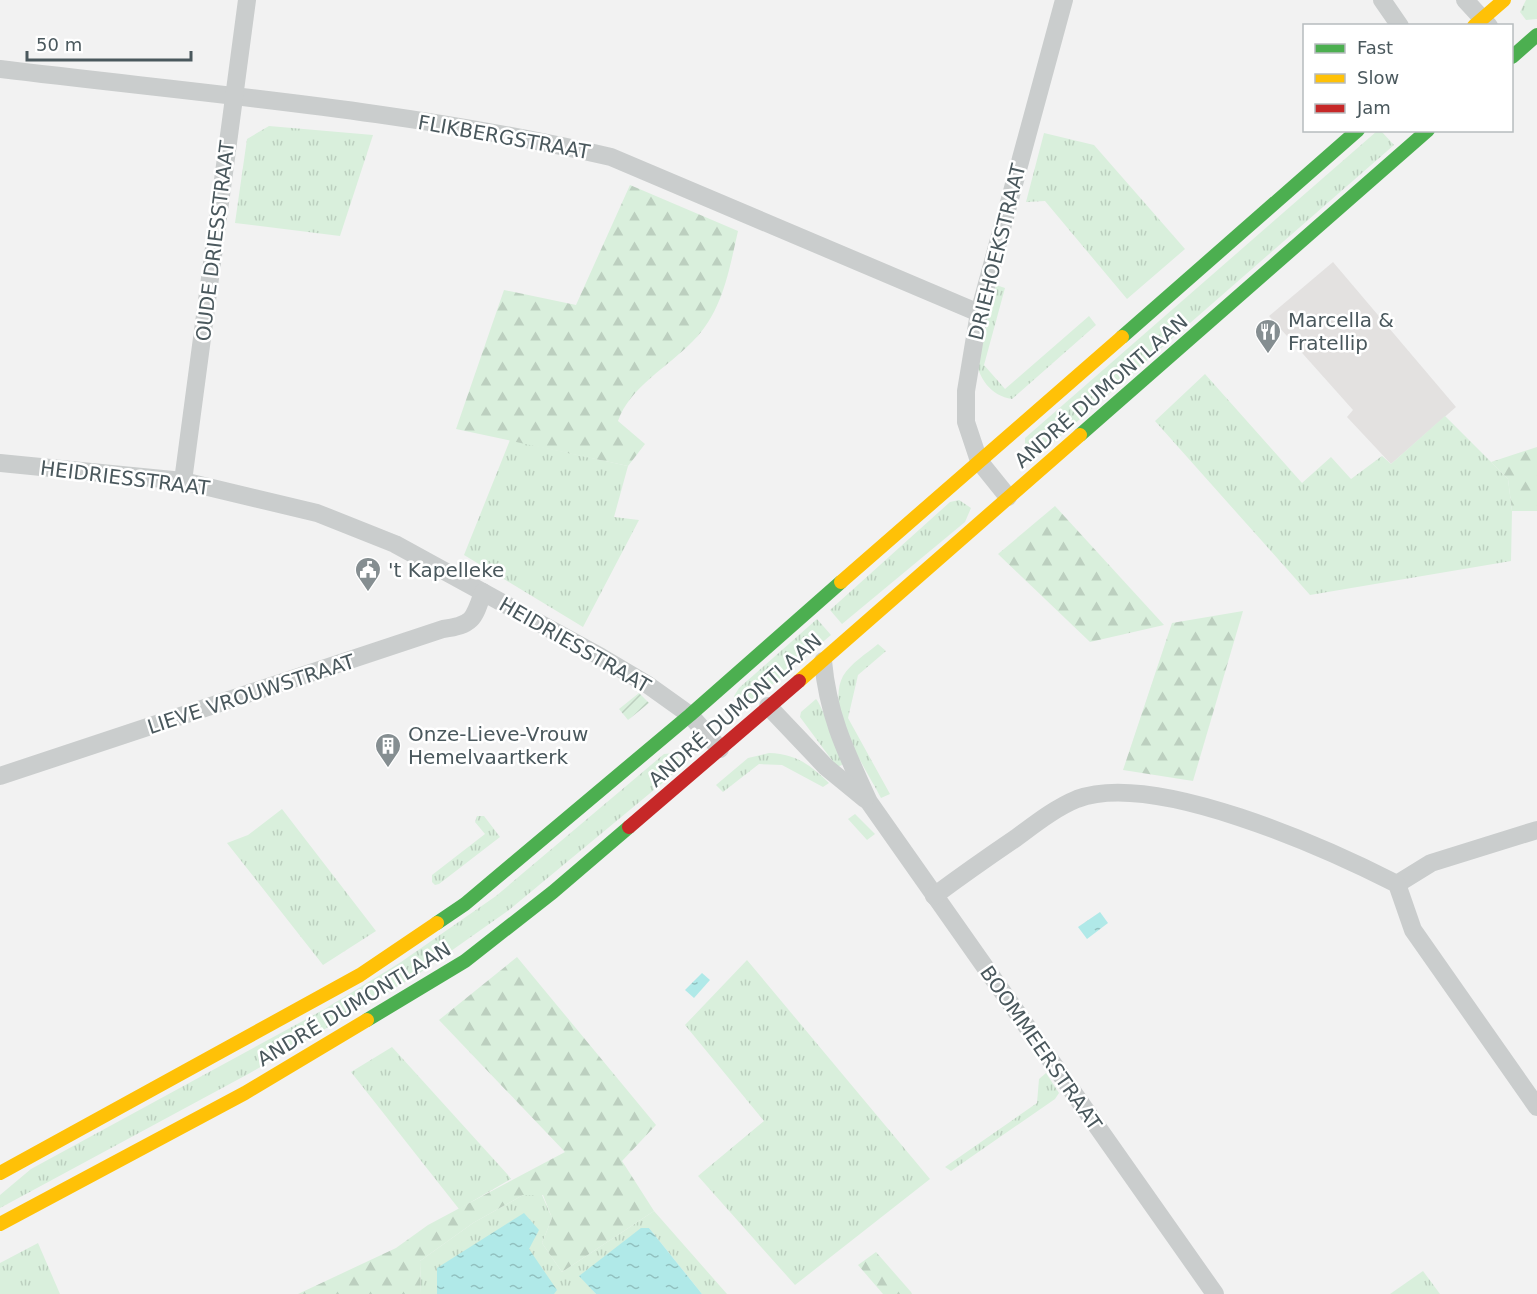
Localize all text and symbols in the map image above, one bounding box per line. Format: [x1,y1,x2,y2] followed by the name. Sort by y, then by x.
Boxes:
[27,24,190,62] scale bar
[1303,24,1513,132] legend
[36,34,82,55] text: 50 m
[1357,37,1393,58] text: Fast
[1357,67,1399,88] text: Slow
[1356,97,1391,118] text: Jam
[416,110,593,164] street label: FLIKBERGSTRAAT
[191,139,239,343] street label: OUDE DRIESSTRAAT
[963,161,1031,343] street label: DRIEHOEKSTRAAT
[1288,308,1394,355] place label: Marcella & Fratellip
[1009,309,1193,473] street label: ANDRÉ DUMONTLAAN
[1253,317,1283,355] restaurant icon: Marcella & Fratellip
[39,456,212,500] street label: HEIDRIESSTRAAT
[353,555,383,593] public building icon: 't Kapelleke
[388,558,504,582] place label: 't Kapelleke
[495,592,656,698] street label: HEIDRIESSTRAAT
[643,628,827,792] street label: ANDRÉ DUMONTLAAN
[144,649,358,739] street label: LIEVE VROUWSTRAAT
[408,722,588,769] place label: Onze-Lieve-Vrouw Hemelvaartkerk
[373,731,403,769] building icon: Onze-Lieve-Vrouw Hemelvaartkerk
[253,937,455,1071] street label: ANDRÉ DUMONTLAAN
[975,961,1107,1135] street label: BOOMMEERSTRAAT

